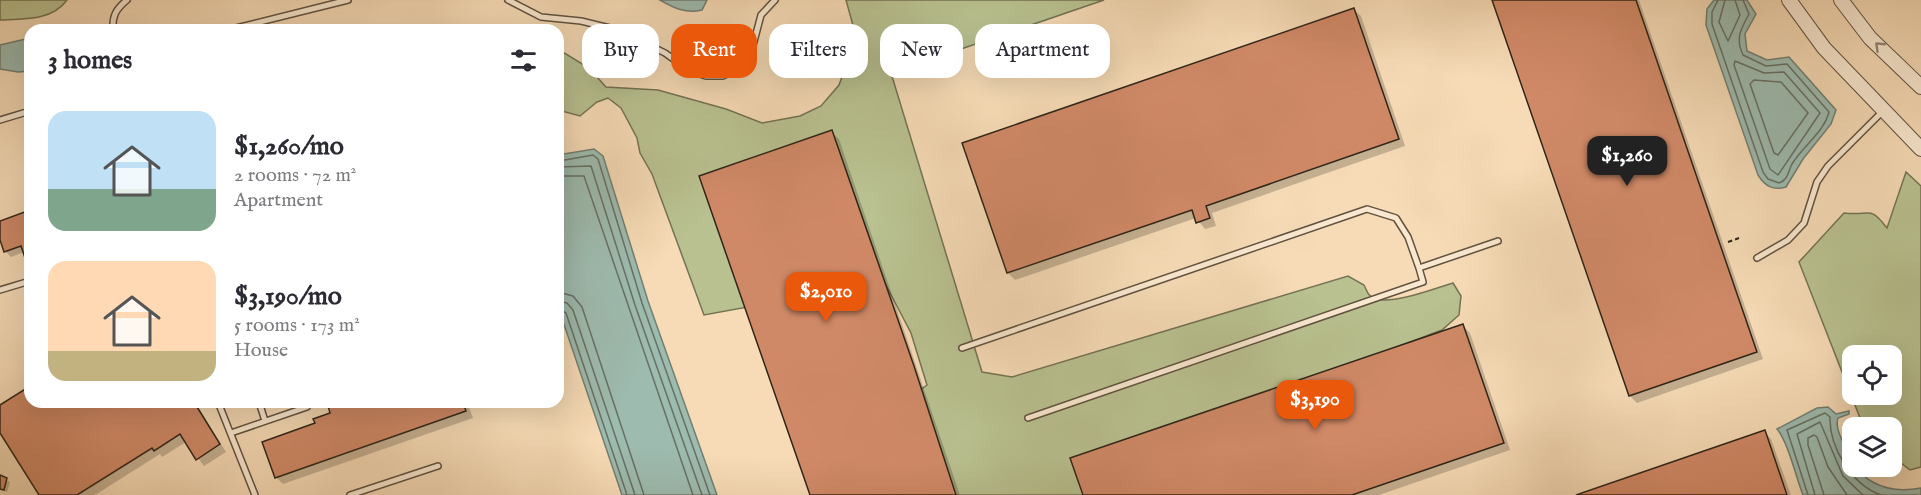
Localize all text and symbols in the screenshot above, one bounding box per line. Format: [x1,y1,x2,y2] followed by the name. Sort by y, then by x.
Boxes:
[582,24,659,78] chip: Buy
[671,24,757,78] chip: Rent
[769,24,868,78] chip: Filters
[880,24,963,78] chip: New
[975,24,1110,78] chip: Apartment
[1875,43,1886,54] one-way arrow
[48,44,132,77] text: 3 homes
[507,44,540,77] icon: filters
[234,130,344,163] text: $1,260/mo
[96,135,168,207] icon: home
[1578,136,1676,187] pin: $1,260
[1601,143,1653,168] text: $1,260
[234,163,356,188] text: 2 rooms · 72 m²
[234,188,323,213] text: Apartment
[777,272,875,323] pin: $2,010
[800,279,852,304] text: $2,010
[234,280,342,313] text: $3,190/mo
[96,285,168,357] icon: home
[234,313,360,338] text: 5 rooms · 173 m²
[234,338,288,363] text: House
[1842,345,1902,477] map controls
[1842,345,1902,405] button: locate
[1266,380,1364,431] pin: $3,190
[1290,387,1340,412] text: $3,190
[1842,417,1902,477] button: layers

